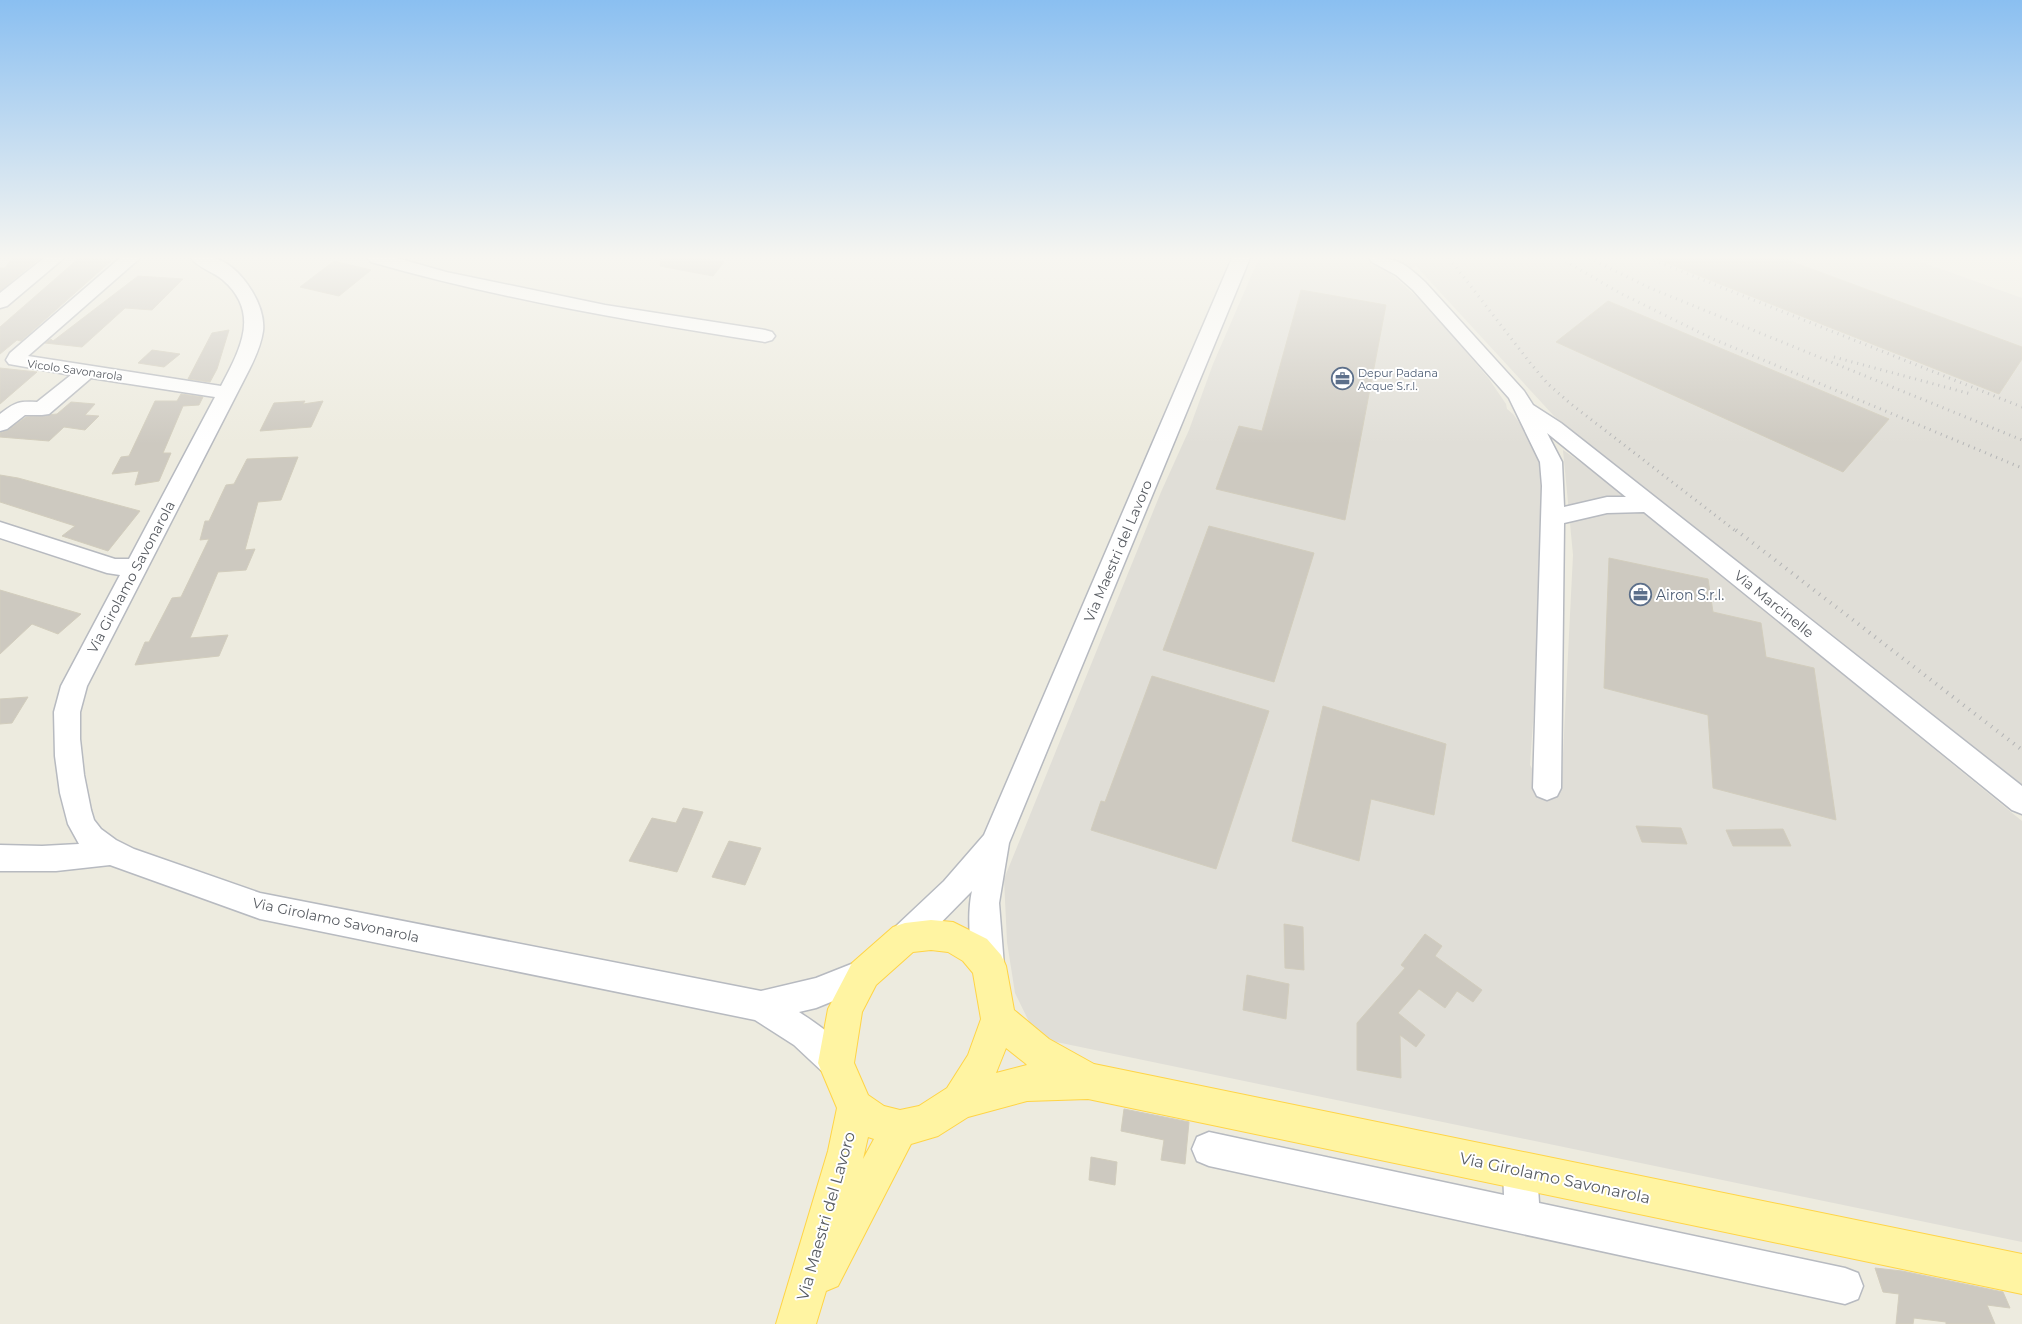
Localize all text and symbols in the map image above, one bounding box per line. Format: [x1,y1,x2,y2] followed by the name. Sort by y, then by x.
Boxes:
[26,356,124,384] street label: Vicolo Savonarola
[1358,366,1438,393] place label: Depur Padana Acque S.r.l.
[1330,367,1354,391] office icon: Depur Padana Acque S.r.l.
[1080,477,1156,625] street label: Via Maestri del Lavoro
[83,498,179,656] street label: Via Girolamo Savonarola
[1730,566,1818,642] street label: Via Marcinelle
[1628,583,1652,607] office icon: Airon S.r.l.
[1656,586,1724,604] place label: Airon S.r.l.
[251,894,421,946] street label: Via Girolamo Savonarola
[793,1129,859,1303] street label: Via Maestri del Lavoro
[1458,1148,1652,1208] street label: Via Girolamo Savonarola

